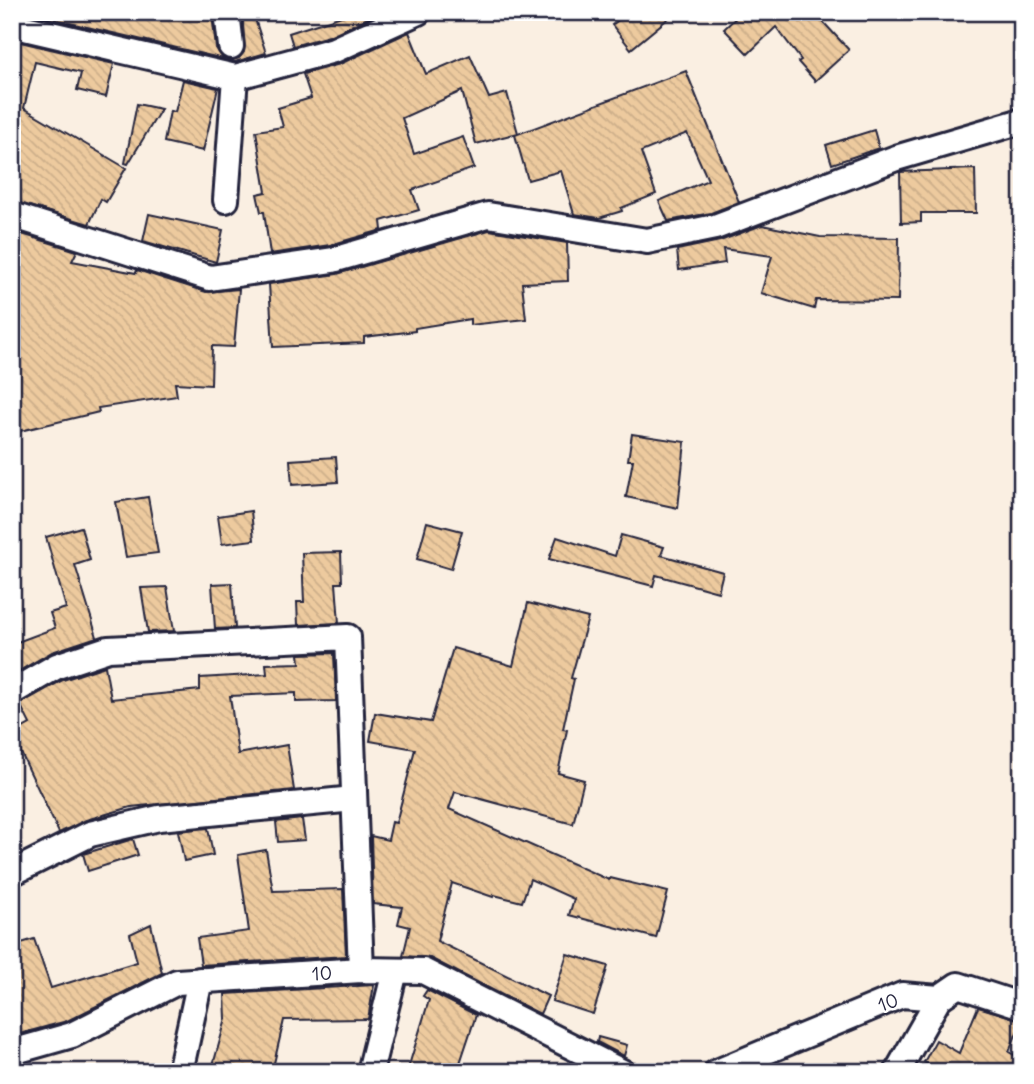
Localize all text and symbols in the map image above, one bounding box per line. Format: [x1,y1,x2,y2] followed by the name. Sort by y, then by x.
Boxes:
[311,960,333,986] street label: 10
[874,987,902,1017] street label: 10

